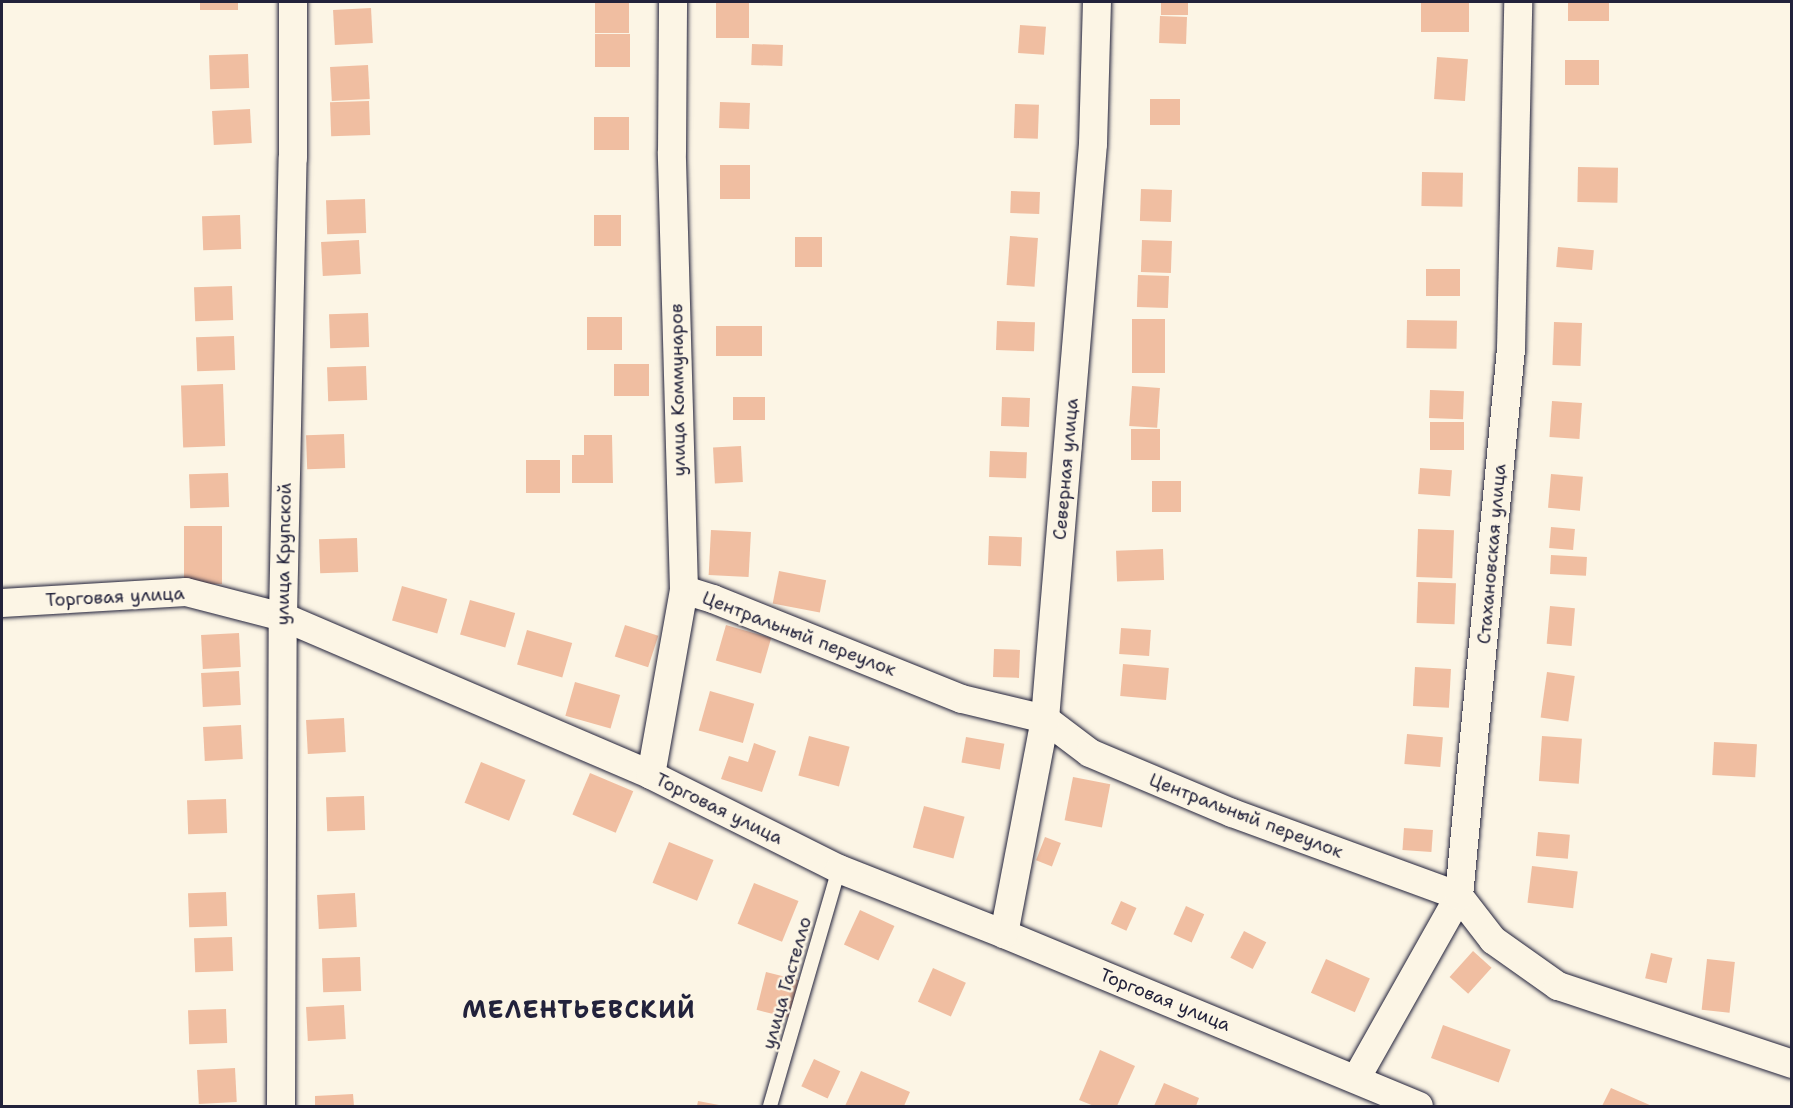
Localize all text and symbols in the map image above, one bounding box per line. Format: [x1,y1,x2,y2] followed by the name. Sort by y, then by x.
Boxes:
[666,304,690,476] street label: улица Коммунаров
[1049,397,1083,541] street label: Северная улица
[1473,463,1511,645] street label: Стахановская улица
[272,483,296,625] street label: улица Крупской
[45,583,185,611] street label: Торговая улица
[699,587,899,681] street label: Центральный переулок
[652,769,786,849] street label: Торговая улица
[1146,769,1346,863] street label: Центральный переулок
[758,914,816,1052] street label: улица Гастелло
[1096,964,1234,1036] street label: Торговая улица
[462,997,696,1025] district label: МЕЛЕНТЬЕВСКИЙ

